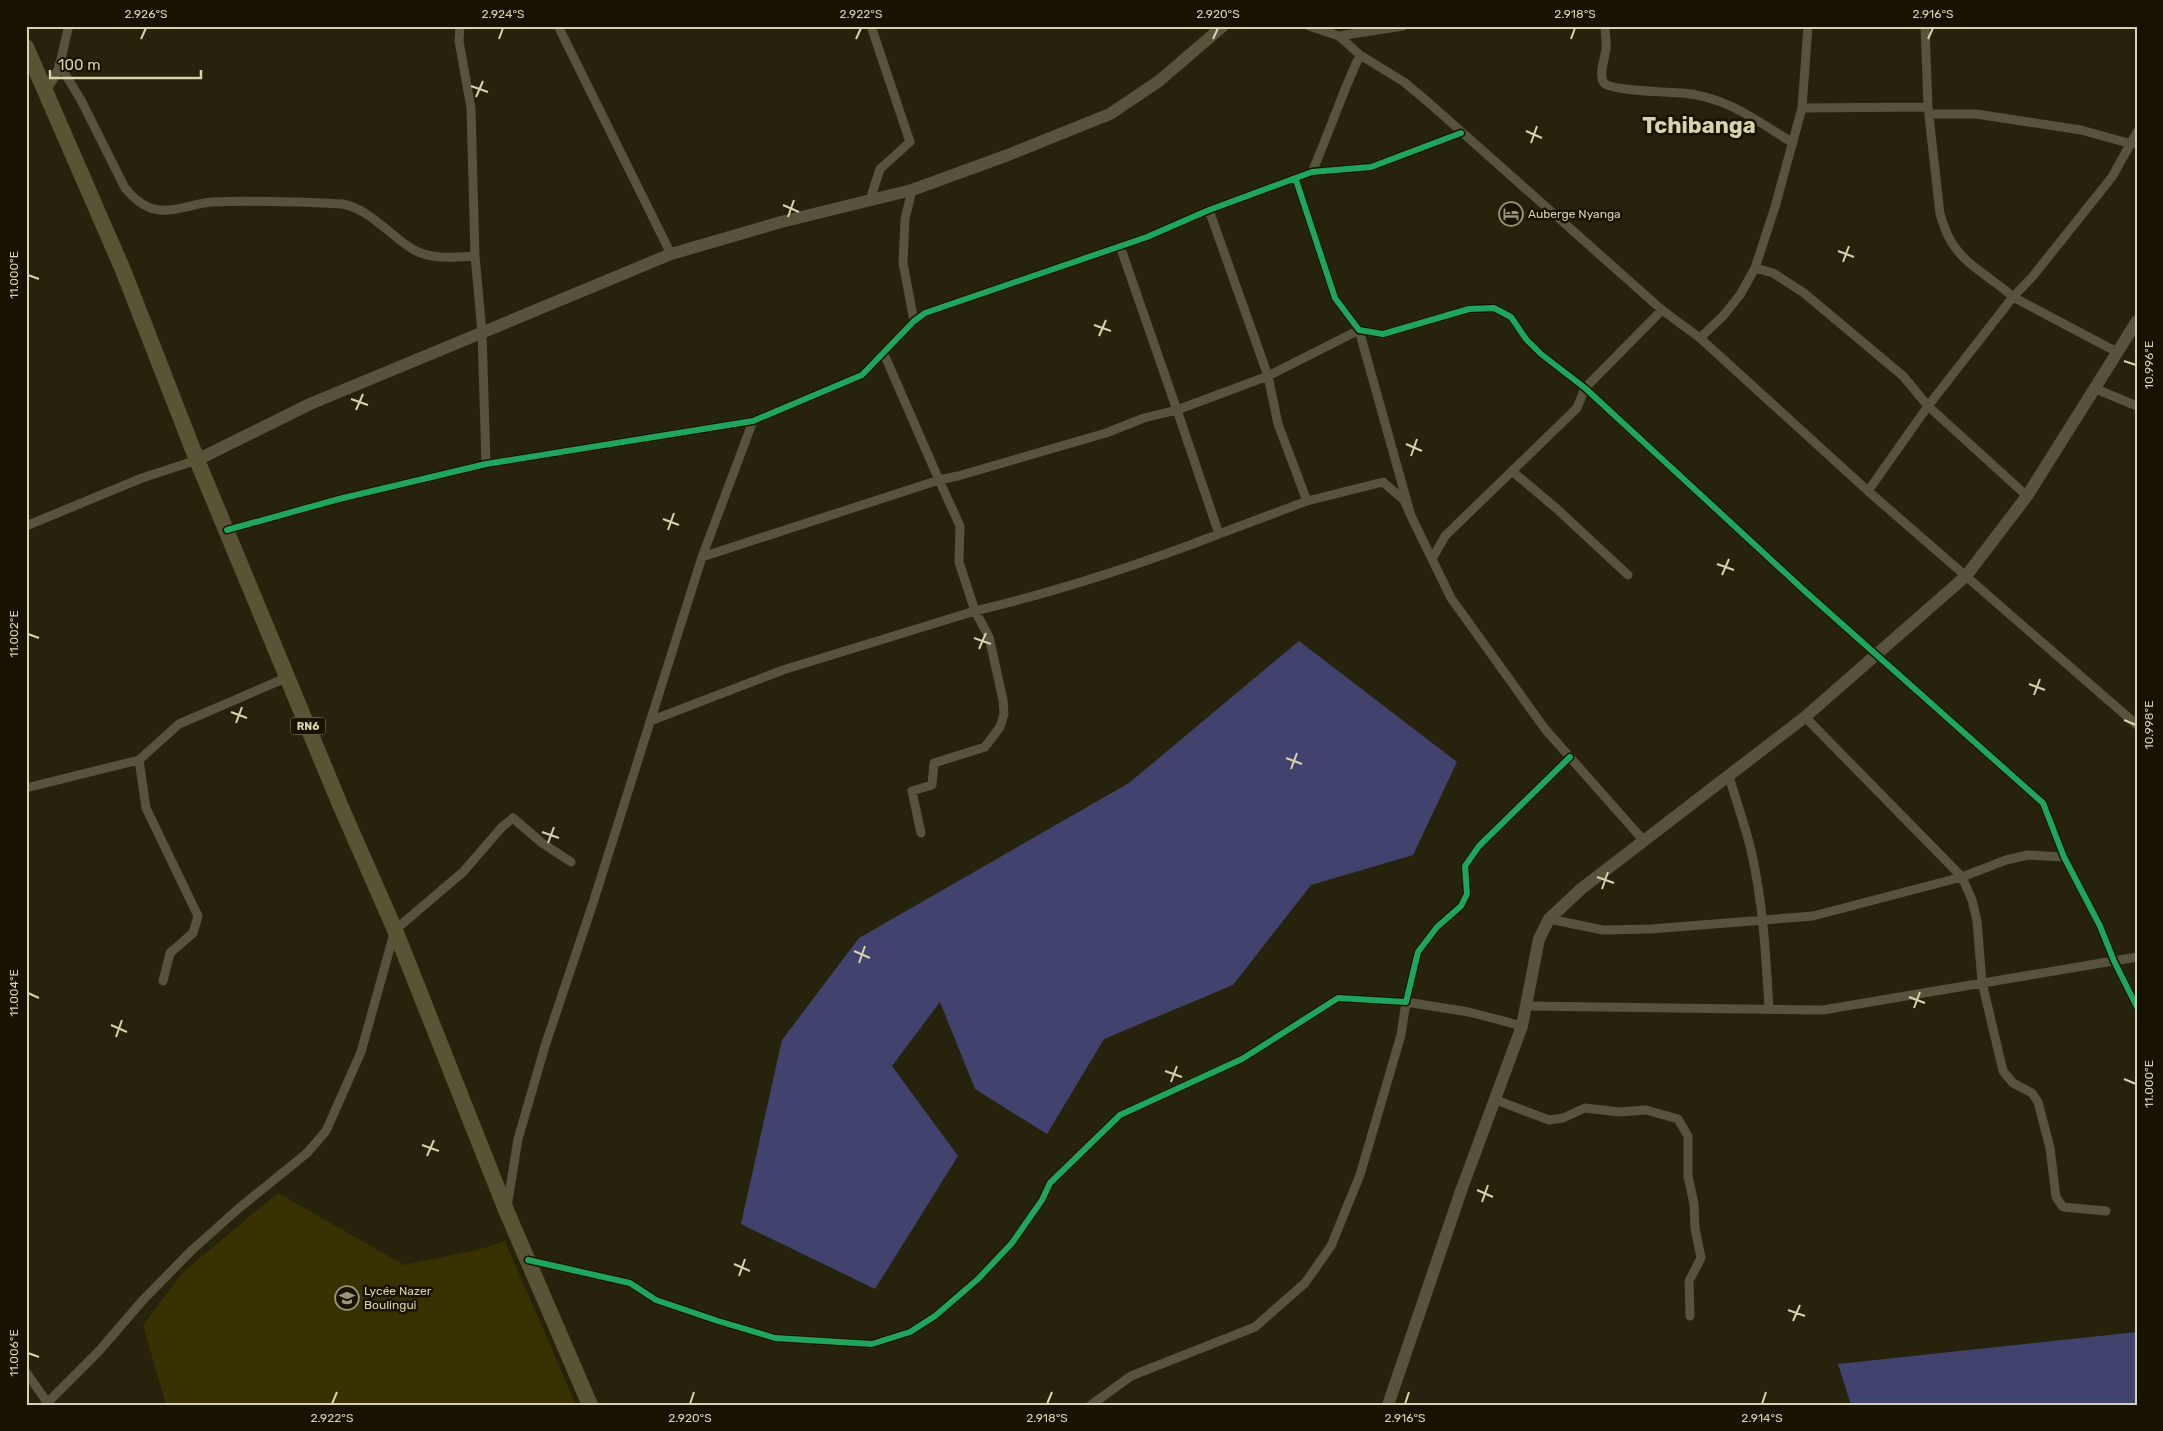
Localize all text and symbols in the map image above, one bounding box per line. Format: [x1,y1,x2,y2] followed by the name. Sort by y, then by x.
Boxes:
[124,7,168,21] text: 2.926°S
[481,7,525,21] text: 2.924°S
[840,7,882,21] text: 2.922°S
[1196,7,1240,21] text: 2.920°S
[1554,7,1596,21] text: 2.918°S
[1912,7,1954,21] text: 2.916°S
[50,48,201,80] scale bar
[58,56,100,74] text: 100 m
[1642,112,1756,139] district label: Tchibanga
[1498,201,1524,227] hotel icon: Auberge Nyanga
[1528,207,1621,221] place label: Auberge Nyanga
[7,251,21,299] text: 11.000°E
[2142,341,2156,389] text: 10.996°E
[7,610,21,658] text: 11.002°E
[2142,701,2156,749] text: 10.998°E
[290,718,326,734] road number: RN6
[7,969,21,1017] text: 11.004°E
[2142,1060,2156,1108] text: 11.000°E
[364,1284,432,1312] place label: Lycée Nazer Boulingui
[334,1285,360,1311] school or university icon: Lycée Nazer Boulingui
[7,1329,21,1377] text: 11.006°E
[311,1411,353,1425] text: 2.922°S
[668,1411,712,1425] text: 2.920°S
[1026,1411,1068,1425] text: 2.918°S
[1384,1411,1426,1425] text: 2.916°S
[1741,1411,1783,1425] text: 2.914°S

